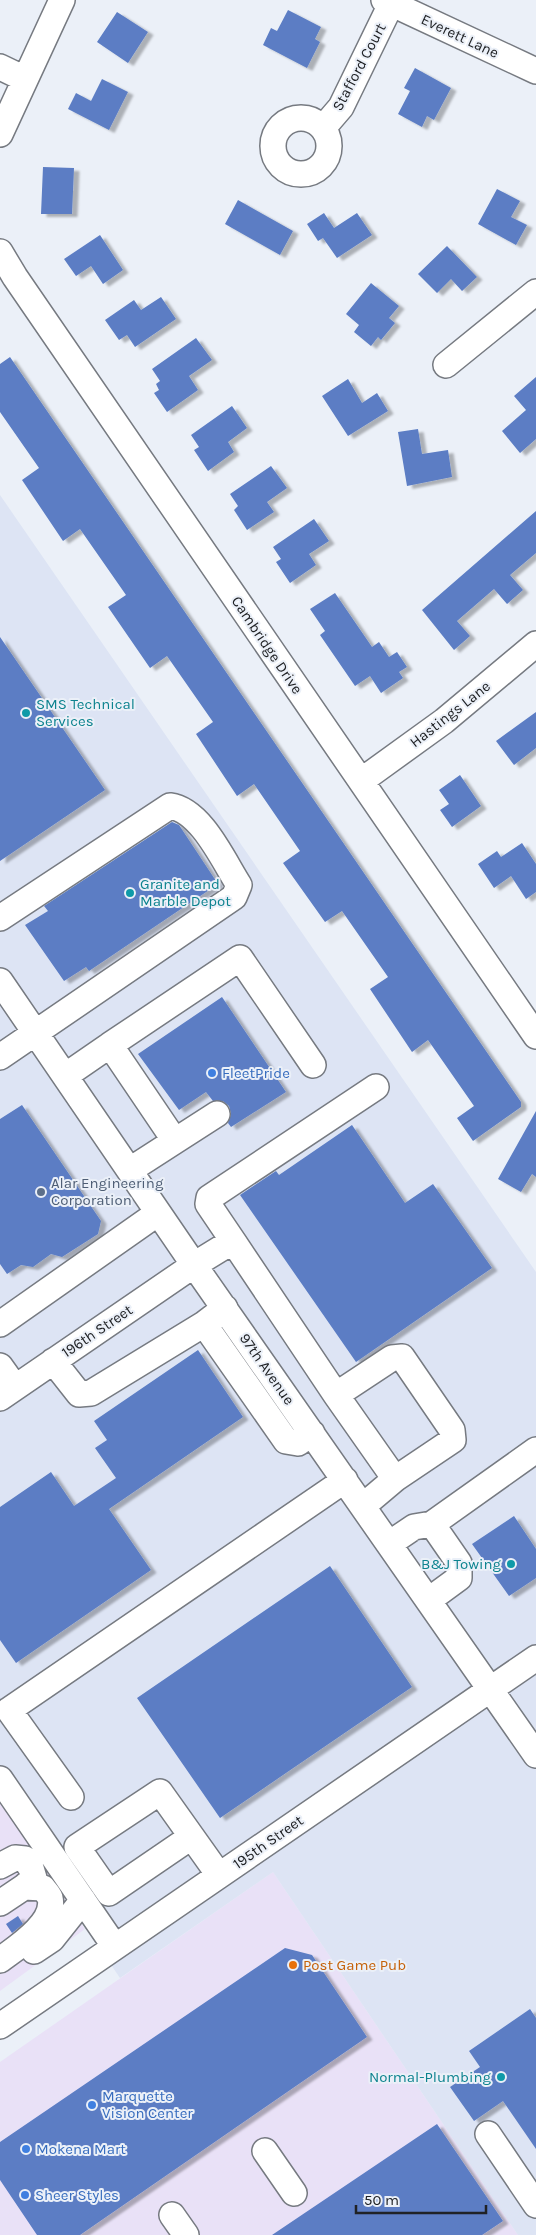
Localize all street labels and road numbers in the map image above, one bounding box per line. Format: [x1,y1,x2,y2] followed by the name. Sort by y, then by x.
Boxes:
[418,10,502,62] street label: Everett Lane
[328,20,390,114] street label: Stafford Court
[228,593,306,697] street label: Cambridge Drive
[406,677,494,751] street label: Hastings Lane
[58,1301,136,1361] street label: 196th Street
[236,1330,298,1408] street label: 97th Avenue
[229,1811,307,1873] street label: 195th Street

